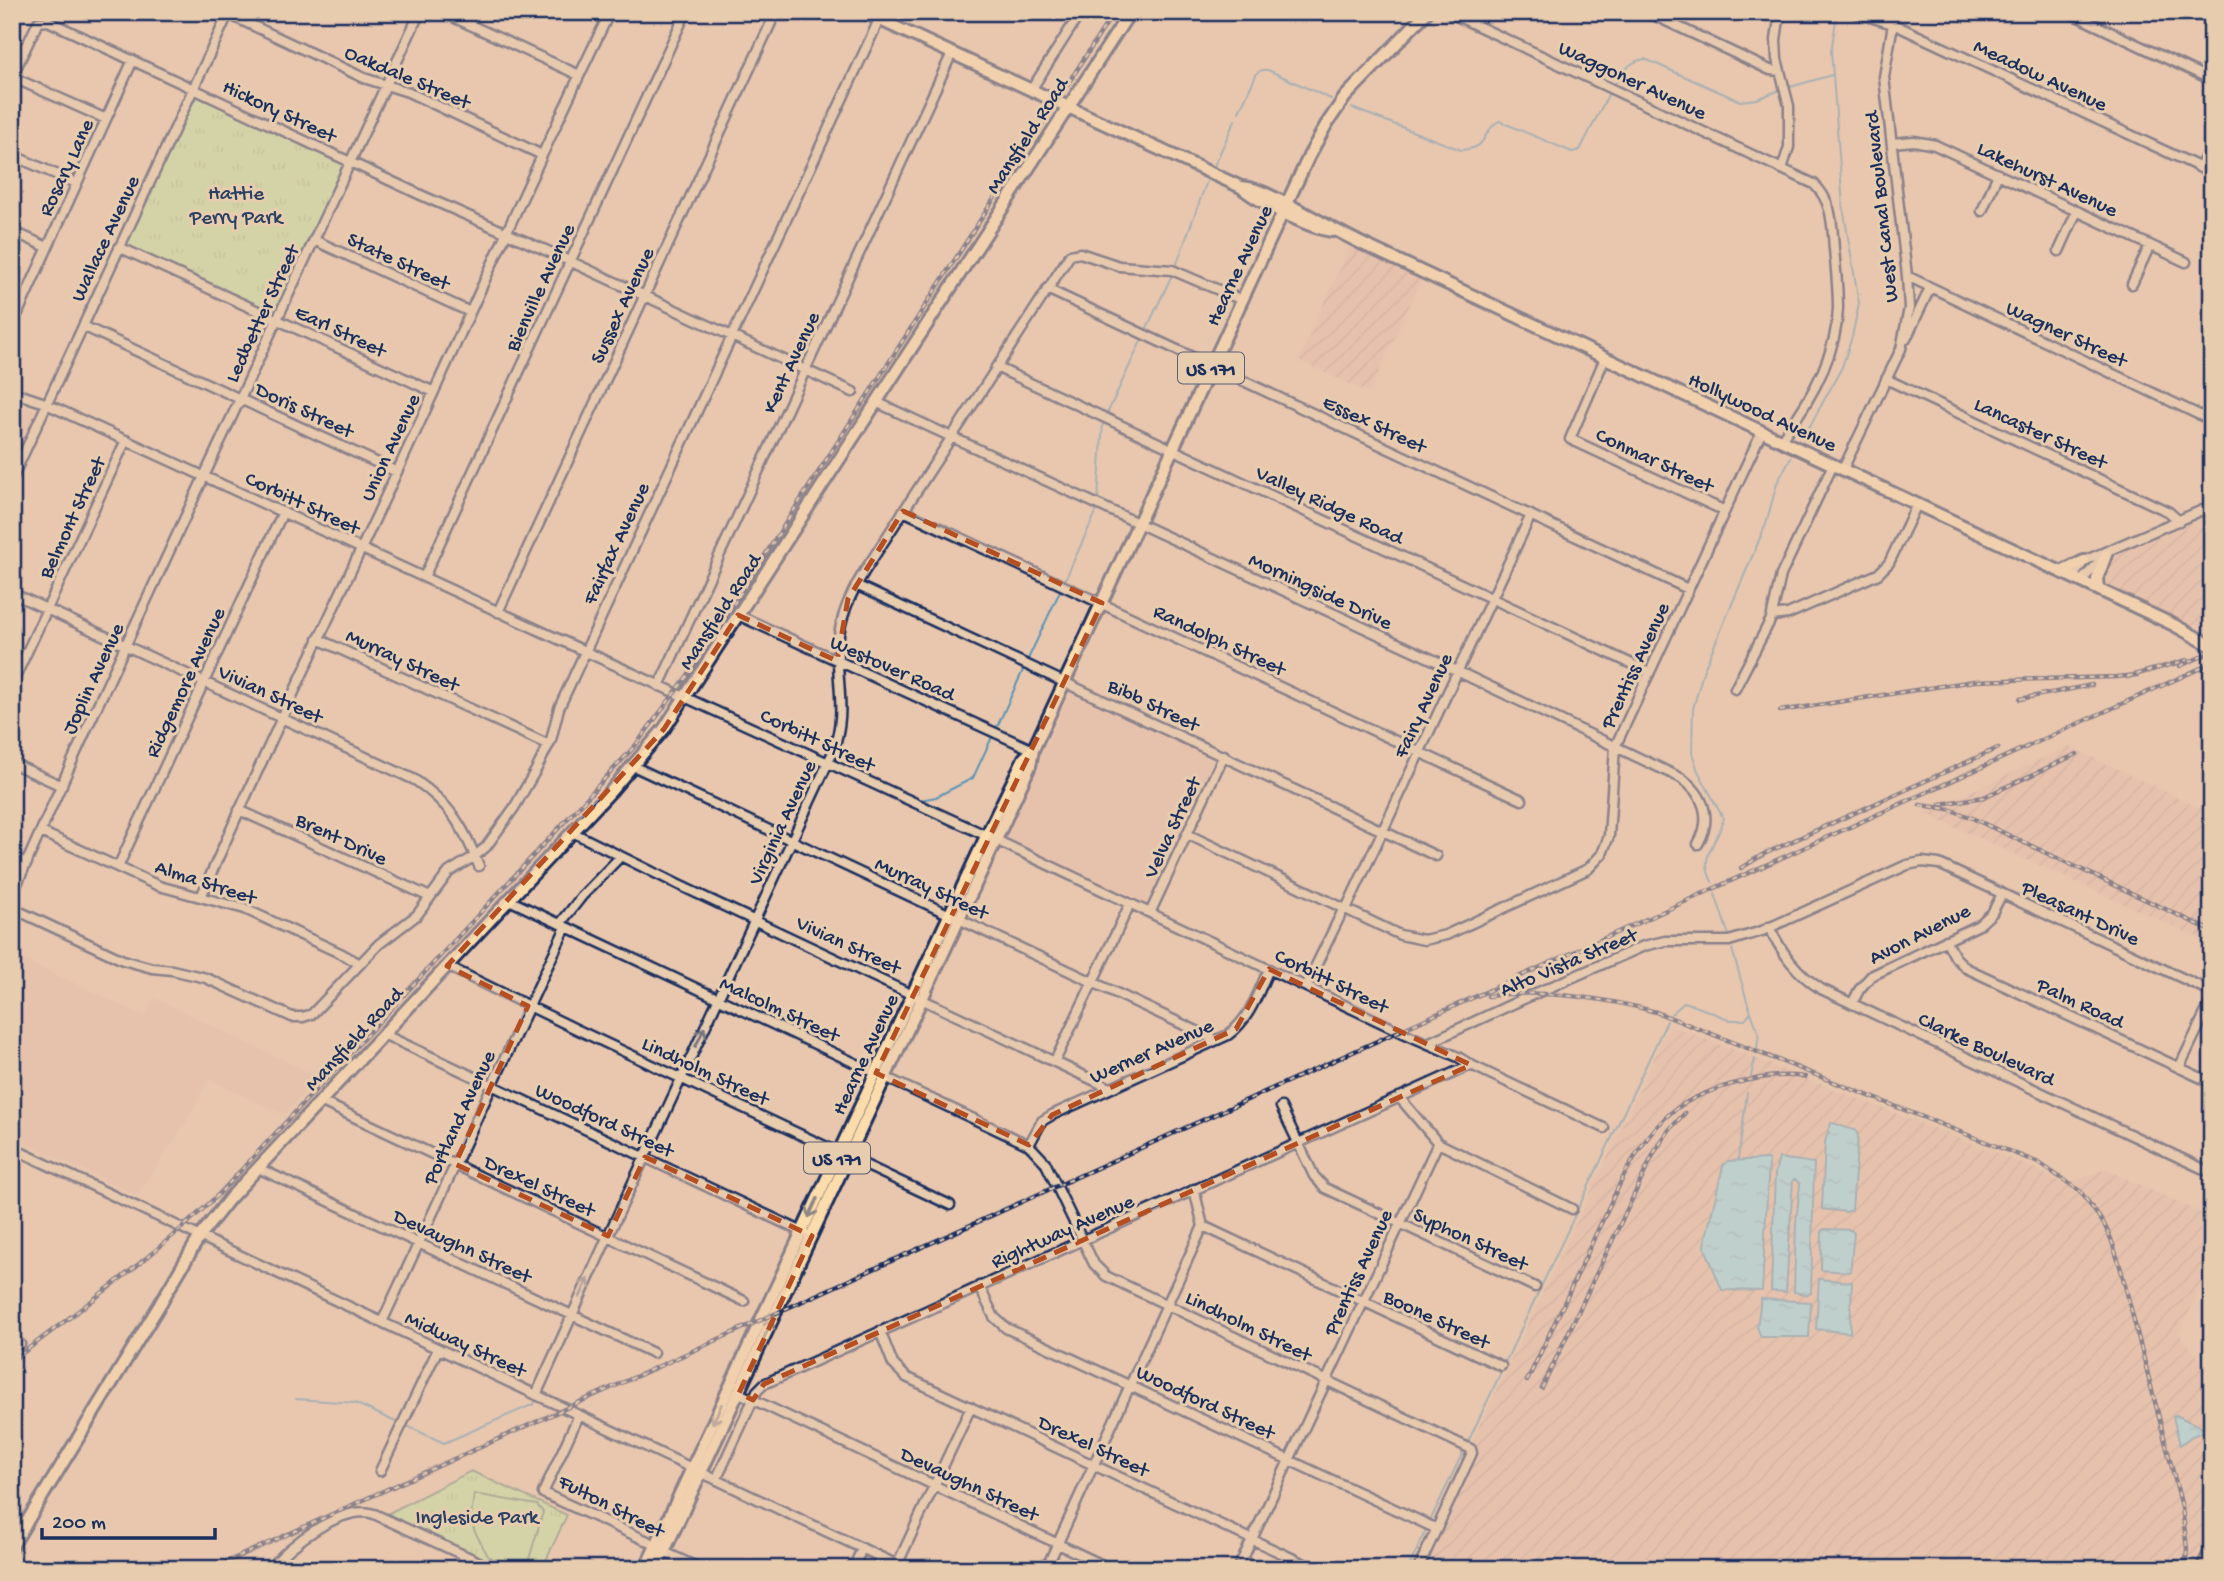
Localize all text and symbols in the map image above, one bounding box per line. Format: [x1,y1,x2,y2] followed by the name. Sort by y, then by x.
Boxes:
[1969,35,2111,120] street label: Meadow Avenue
[1553,37,1711,128] street label: Waggoner Avenue
[340,42,475,118] street label: Oakdale Street
[982,73,1077,200] street label: Mansfield Road
[218,76,342,151] street label: Hickory Street
[1861,108,1906,303] street label: West Canal Boulevard
[35,115,102,221] street label: Rosary Lane
[1972,138,2122,225] street label: Lakehurst Avenue
[67,171,148,307] street label: Wallace Avenue
[189,183,285,232] park label: Hattie Perry Park
[1202,201,1281,331] street label: Hearne Avenue
[501,220,583,357] street label: Bienville Avenue
[342,229,455,299] street label: State Street
[221,239,308,387] street label: Ledbetter Street
[586,243,662,368] street label: Sussex Avenue
[2001,297,2132,376] street label: Wagner Street
[290,301,391,366] street label: Earl Street
[759,308,828,418] street label: Kent Avenue
[1178,352,1244,384] road number: US 171
[1683,369,1841,460] street label: Hollywood Avenue
[249,378,359,447] street label: Doris Street
[356,390,428,506] street label: Union Avenue
[1318,391,1431,462] street label: Essex Street
[1969,393,2112,478] street label: Lancaster Street
[1591,424,1719,501] street label: Conmar Street
[35,451,114,584] street label: Belmont Street
[1250,462,1408,553] street label: Valley Ridge Road
[240,468,365,544] street label: Corbitt Street
[579,478,658,610] street label: Fairfax Avenue
[675,549,770,676] street label: Mansfield Road
[1244,549,1396,638] street label: Morningside Drive
[1597,598,1678,735] street label: Prentiss Avenue
[1148,601,1291,685] street label: Randolph Street
[141,603,233,763] street label: Ridgemore Avenue
[59,619,132,739] street label: Joplin Avenue
[341,625,464,700] street label: Murray Street
[825,631,960,710] street label: Westover Road
[1390,649,1461,764] street label: Fairy Avenue
[212,661,328,732] street label: Vivian Street
[1102,675,1205,740] street label: Bibb Street
[755,705,880,781] street label: Corbitt Street
[744,756,824,891] street label: Virginia Avenue
[1139,772,1210,884] street label: Velva Street
[290,809,391,874] street label: Brent Drive
[870,853,993,928] street label: Murray Street
[151,856,261,913] street label: Alma Street
[2016,876,2144,954] street label: Pleasant Drive
[1866,899,1977,972] street label: Avon Avenue
[790,912,906,983] street label: Vivian Street
[1497,923,1644,1004] street label: Alto Vista Street
[1269,945,1394,1023] street label: Corbitt Street
[715,972,845,1051] street label: Malcolm Street
[2031,974,2129,1037] street label: Palm Road
[301,982,411,1098] street label: Mansfield Road
[828,990,907,1120] street label: Hearne Avenue
[1913,1009,2059,1094] street label: Clarke Boulevard
[1087,1014,1219,1092] street label: Werner Avenue
[694,1027,707,1048] one-way arrow
[637,1033,774,1115] street label: Lindholm Street
[419,1046,504,1190] street label: Portland Avenue
[530,1079,679,1166] street label: Woodford Street
[804,1142,870,1174] road number: US 171
[477,1151,600,1226] street label: Drexel Street
[988,1190,1140,1276] street label: Rightway Avenue
[806,1197,819,1218] one-way arrow
[387,1204,537,1292] street label: Devaughn Street
[1408,1204,1533,1280] street label: Syphon Street
[1320,1205,1401,1342] street label: Prentiss Avenue
[578,1278,591,1299] one-way arrow
[1378,1285,1495,1358] street label: Boone Street
[1180,1287,1317,1371] street label: Lindholm Street
[400,1307,531,1386] street label: Midway Street
[763,1319,776,1340] one-way arrow
[1131,1361,1280,1448] street label: Woodford Street
[710,1403,723,1424] one-way arrow
[1031,1411,1154,1486] street label: Drexel Street
[894,1442,1044,1530] street label: Devaughn Street
[552,1470,670,1547] street label: Fulton Street
[42,1497,215,1541] scale bar
[416,1507,541,1532] park label: Ingleside Park
[52,1512,106,1537] text: 200 m

